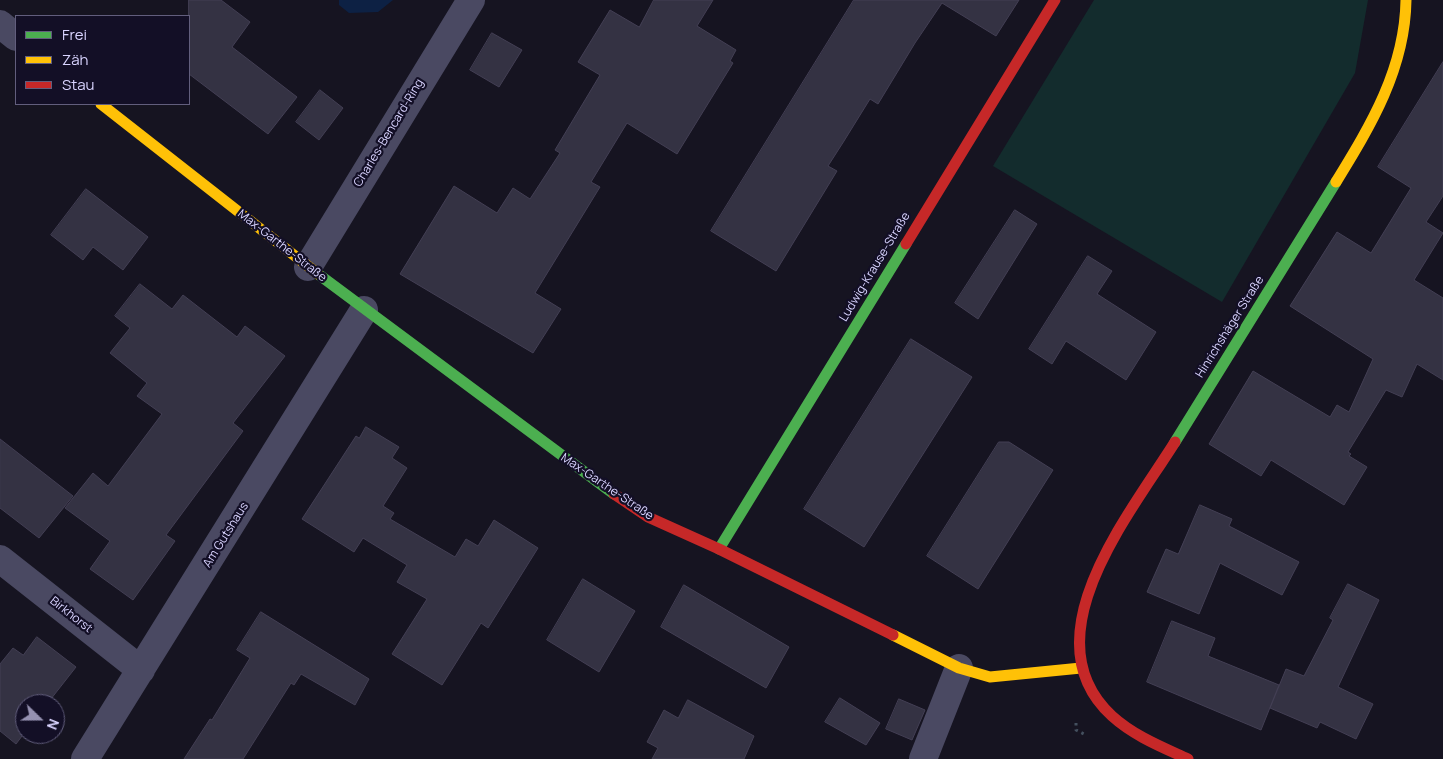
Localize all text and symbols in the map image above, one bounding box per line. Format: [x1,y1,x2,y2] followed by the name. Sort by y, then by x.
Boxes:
[15,15,190,105] legend
[62,24,87,45] text: Frei
[62,49,88,70] text: Zäh
[62,74,95,95] text: Stau
[351,76,427,190] street label: Charles-Bencard-Ring
[235,207,329,285] street label: Max-Garthe-Straße
[837,210,913,324] street label: Ludwig-Krause-Straße
[1193,274,1267,380] street label: Hinrichshäger Straße
[558,451,656,523] street label: Max-Garthe-Straße
[200,500,252,570] street label: Am Gutshaus
[47,594,95,636] street label: Birkhorst
[15,694,65,744] north arrow
[43,716,64,733] text: N

